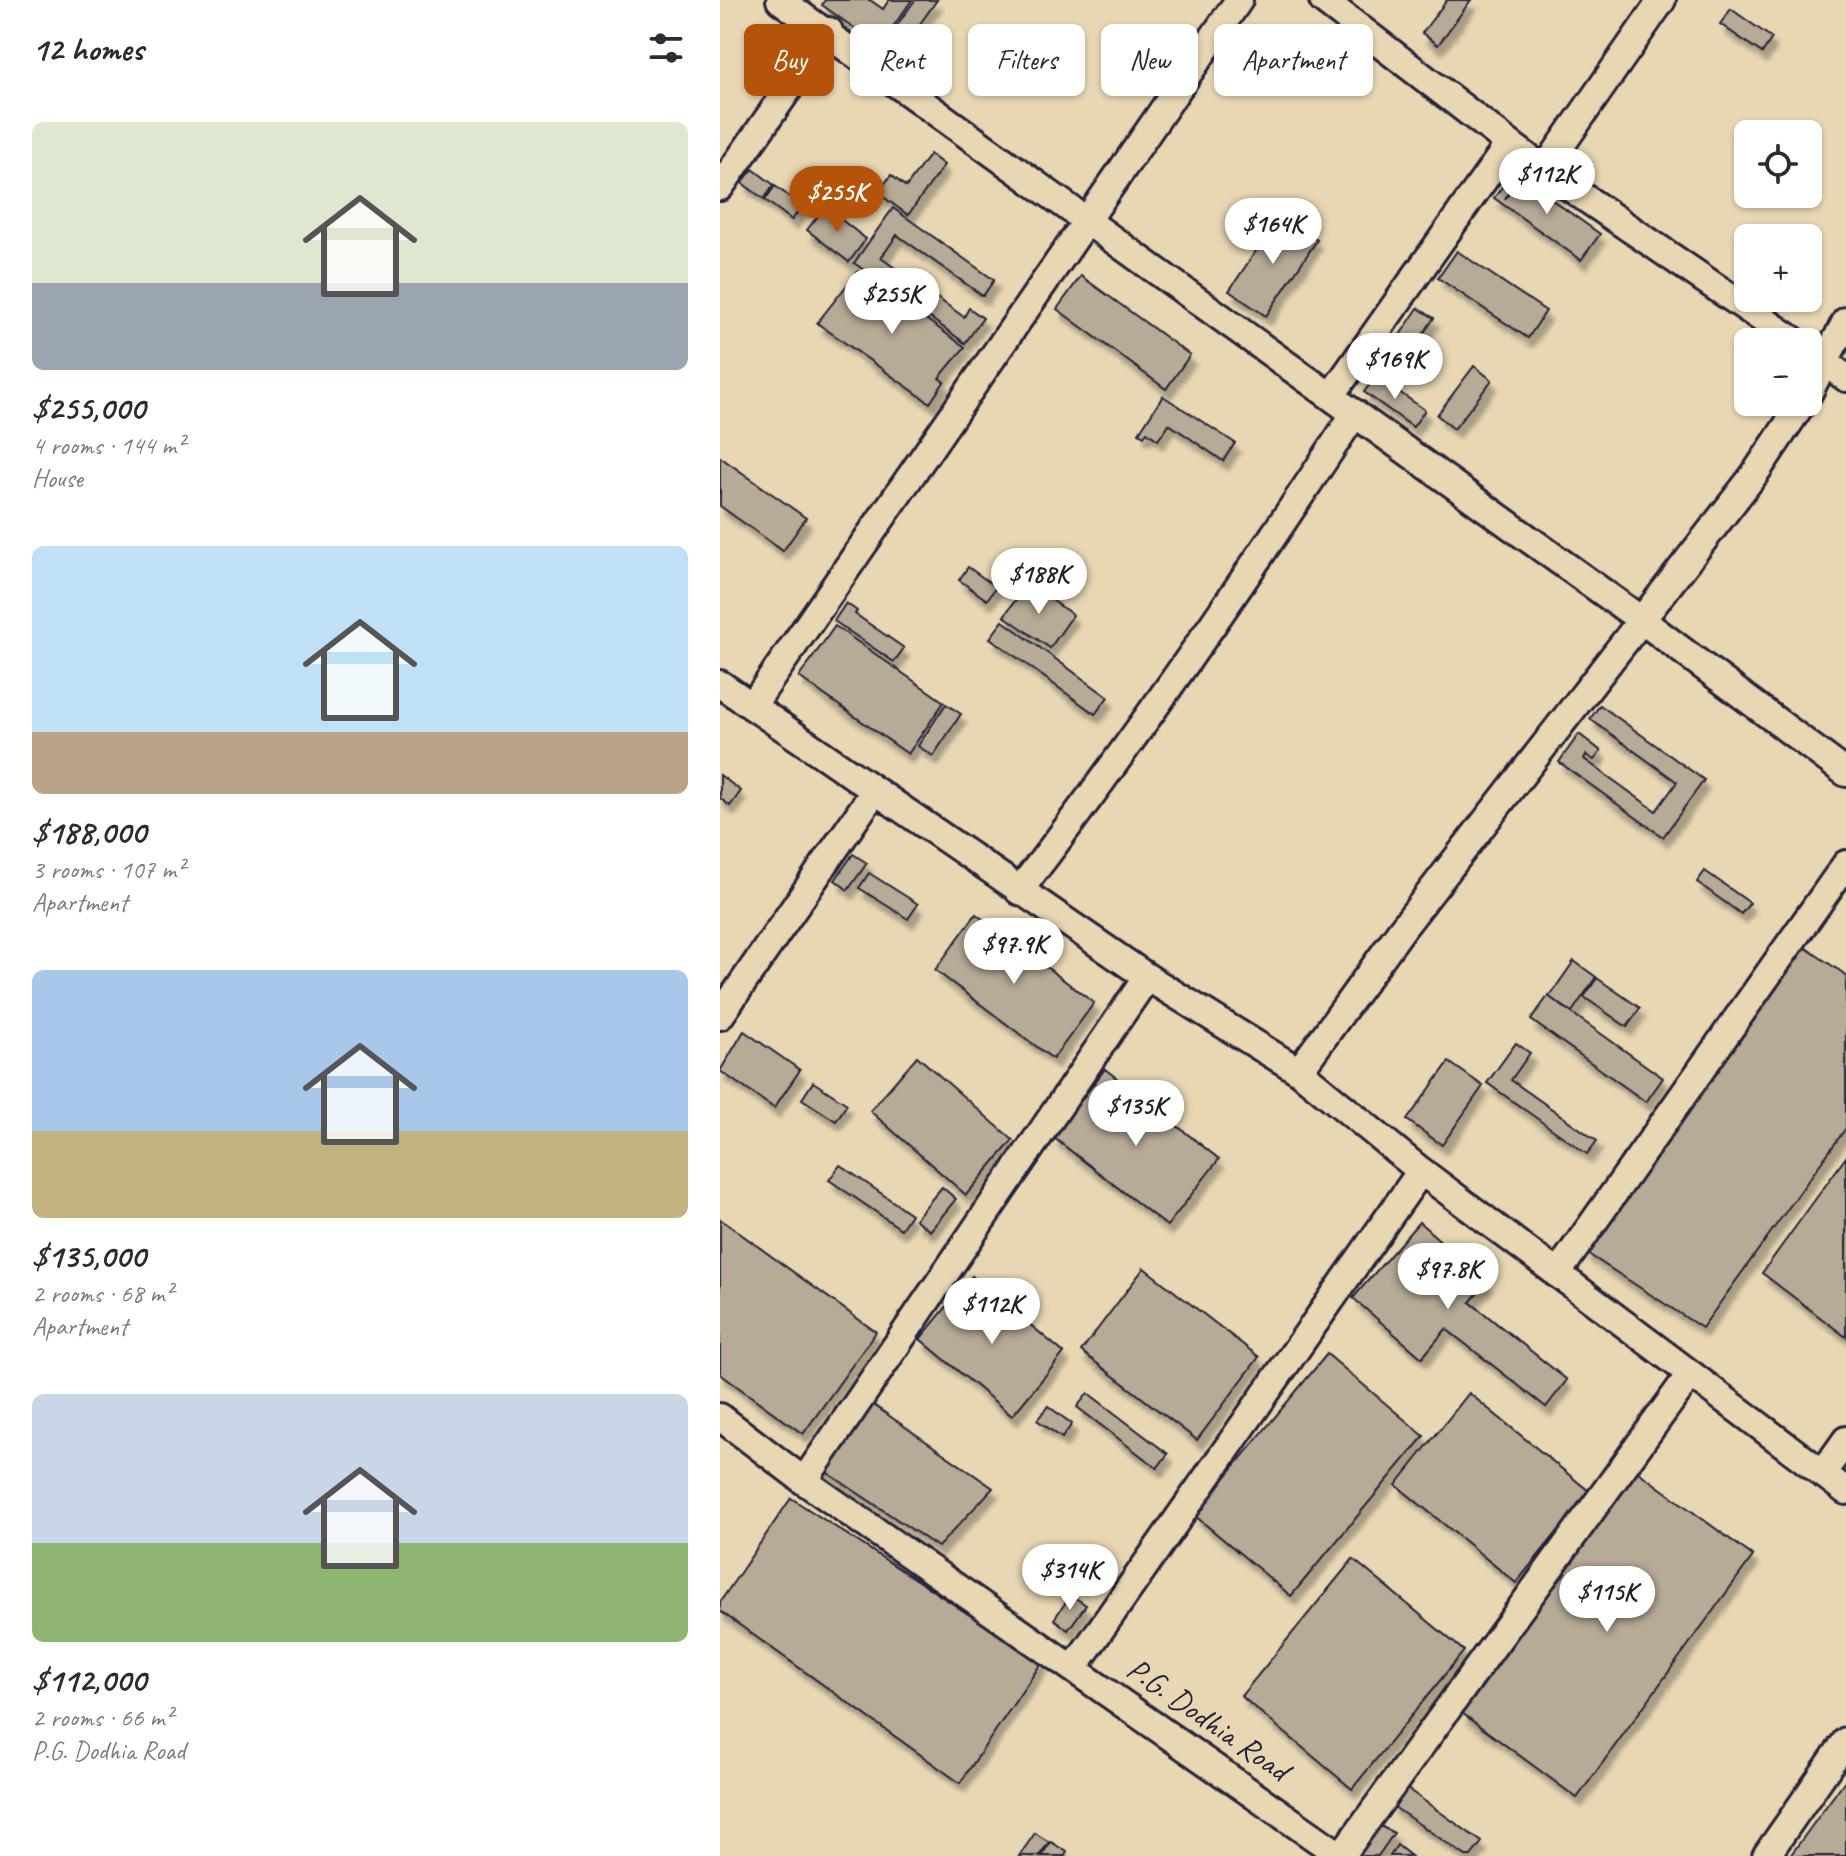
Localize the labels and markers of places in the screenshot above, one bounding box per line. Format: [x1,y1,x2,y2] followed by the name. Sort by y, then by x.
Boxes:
[1491,148,1603,216] pin: $112K
[781,166,893,234] pin: $255K
[1217,198,1329,266] pin: $164K
[836,268,948,336] pin: $255K
[1339,333,1451,401] pin: $169K
[983,548,1095,616] pin: $188K
[949,918,1079,986] pin: $97.9K
[1080,1080,1192,1148] pin: $135K
[1383,1243,1513,1311] pin: $97.8K
[936,1278,1048,1346] pin: $112K
[1014,1544,1126,1612] pin: $314K
[1551,1566,1663,1634] pin: $115K

